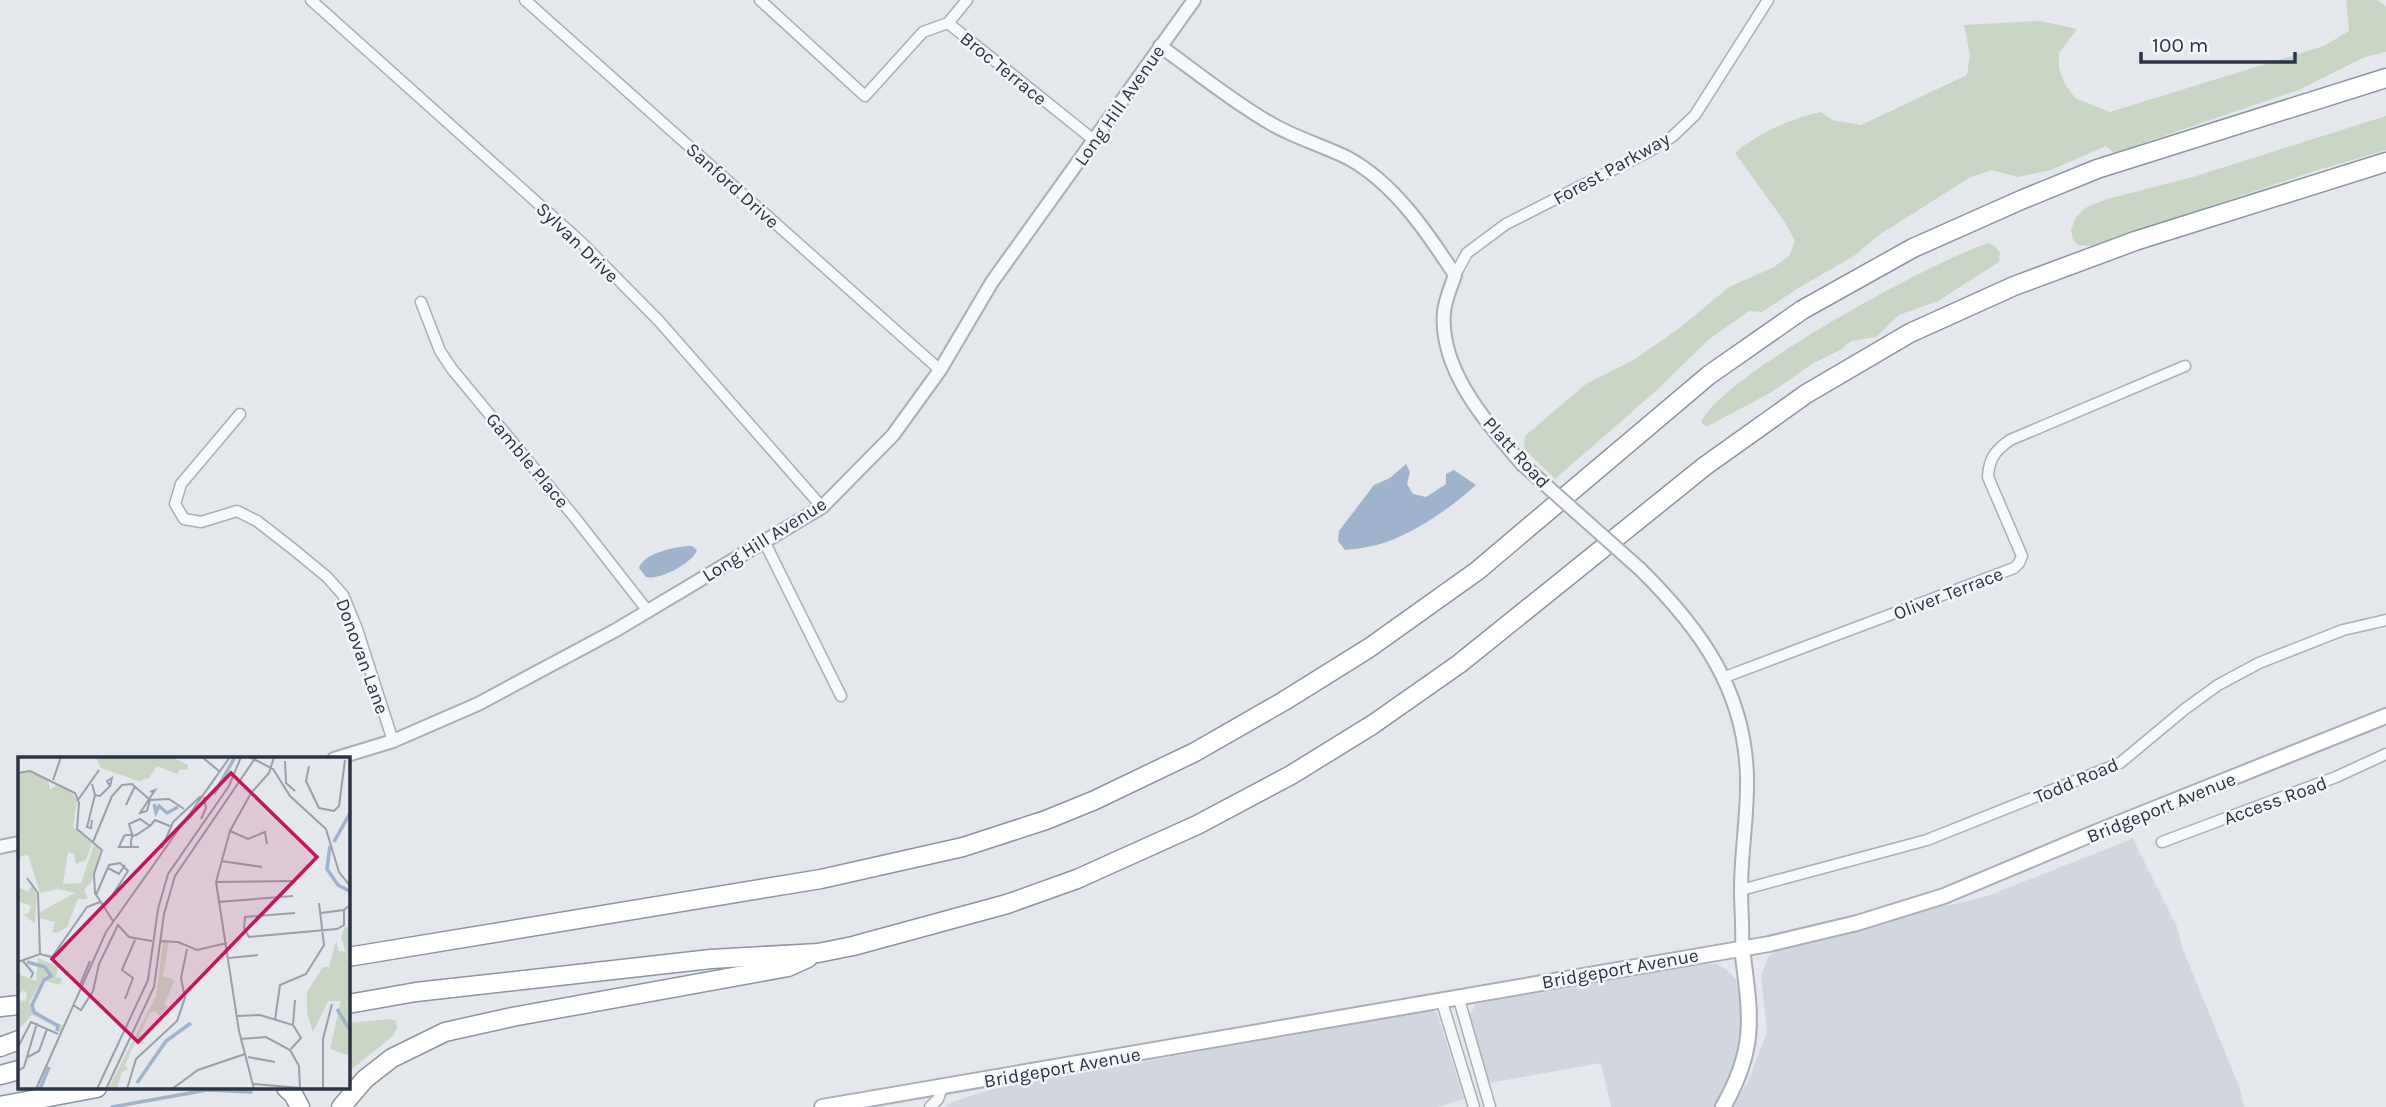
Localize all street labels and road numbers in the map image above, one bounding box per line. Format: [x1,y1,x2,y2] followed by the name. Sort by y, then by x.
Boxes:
[956,27,1051,110] street label: Broc Terrace
[1070,41,1170,170] street label: Long Hill Avenue
[1549,128,1674,210] street label: Forest Parkway
[681,138,783,233] street label: Sanford Drive
[532,198,623,287] street label: Sylvan Drive
[481,409,573,513] street label: Gamble Place
[1478,412,1554,493] street label: Platt Road
[698,493,831,587] street label: Long Hill Avenue
[1890,563,2006,625] street label: Oliver Terrace
[331,596,393,717] street label: Donovan Lane
[2031,753,2122,808] street label: Todd Road
[2084,768,2239,848] street label: Bridgeport Avenue
[2221,772,2330,830] street label: Access Road
[1540,944,1700,994] street label: Bridgeport Avenue
[982,1043,1142,1093] street label: Bridgeport Avenue

